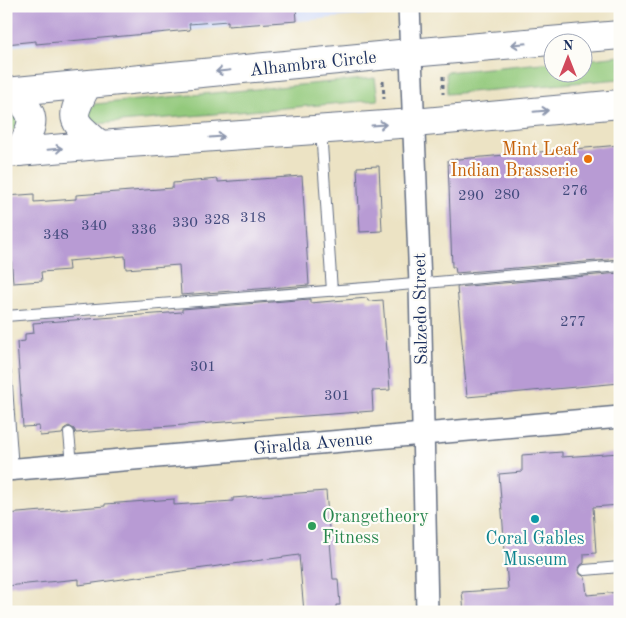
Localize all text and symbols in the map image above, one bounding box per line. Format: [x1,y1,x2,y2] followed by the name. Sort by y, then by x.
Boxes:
[544,32,594,82] north arrow
[511,39,527,49] one-way arrow
[563,39,574,53] text: N
[249,48,377,80] street label: Alhambra Circle
[215,66,231,76] one-way arrow
[533,107,549,116] one-way arrow
[371,120,387,130] one-way arrow
[209,132,225,141] one-way arrow
[450,141,579,180] place label: Mint Leaf Indian Brasserie
[47,144,63,154] one-way arrow
[582,153,594,165] marker: Mint Leaf Indian Brasserie
[562,184,588,199] house number: 276
[494,188,520,203] house number: 280
[458,189,484,204] house number: 290
[240,211,266,226] house number: 318
[204,213,230,228] house number: 328
[172,216,198,231] house number: 330
[81,219,107,234] house number: 340
[131,223,157,238] house number: 336
[43,228,69,243] house number: 348
[411,253,431,365] street label: Salzedo Street
[560,315,586,330] house number: 277
[190,360,216,375] house number: 301
[324,389,350,404] house number: 301
[253,430,373,458] street label: Giralda Avenue
[322,508,429,547] place label: Orangetheory Fitness
[529,513,541,525] marker: Coral Gables Museum
[306,520,318,532] marker: Orangetheory Fitness
[485,530,585,569] place label: Coral Gables Museum

